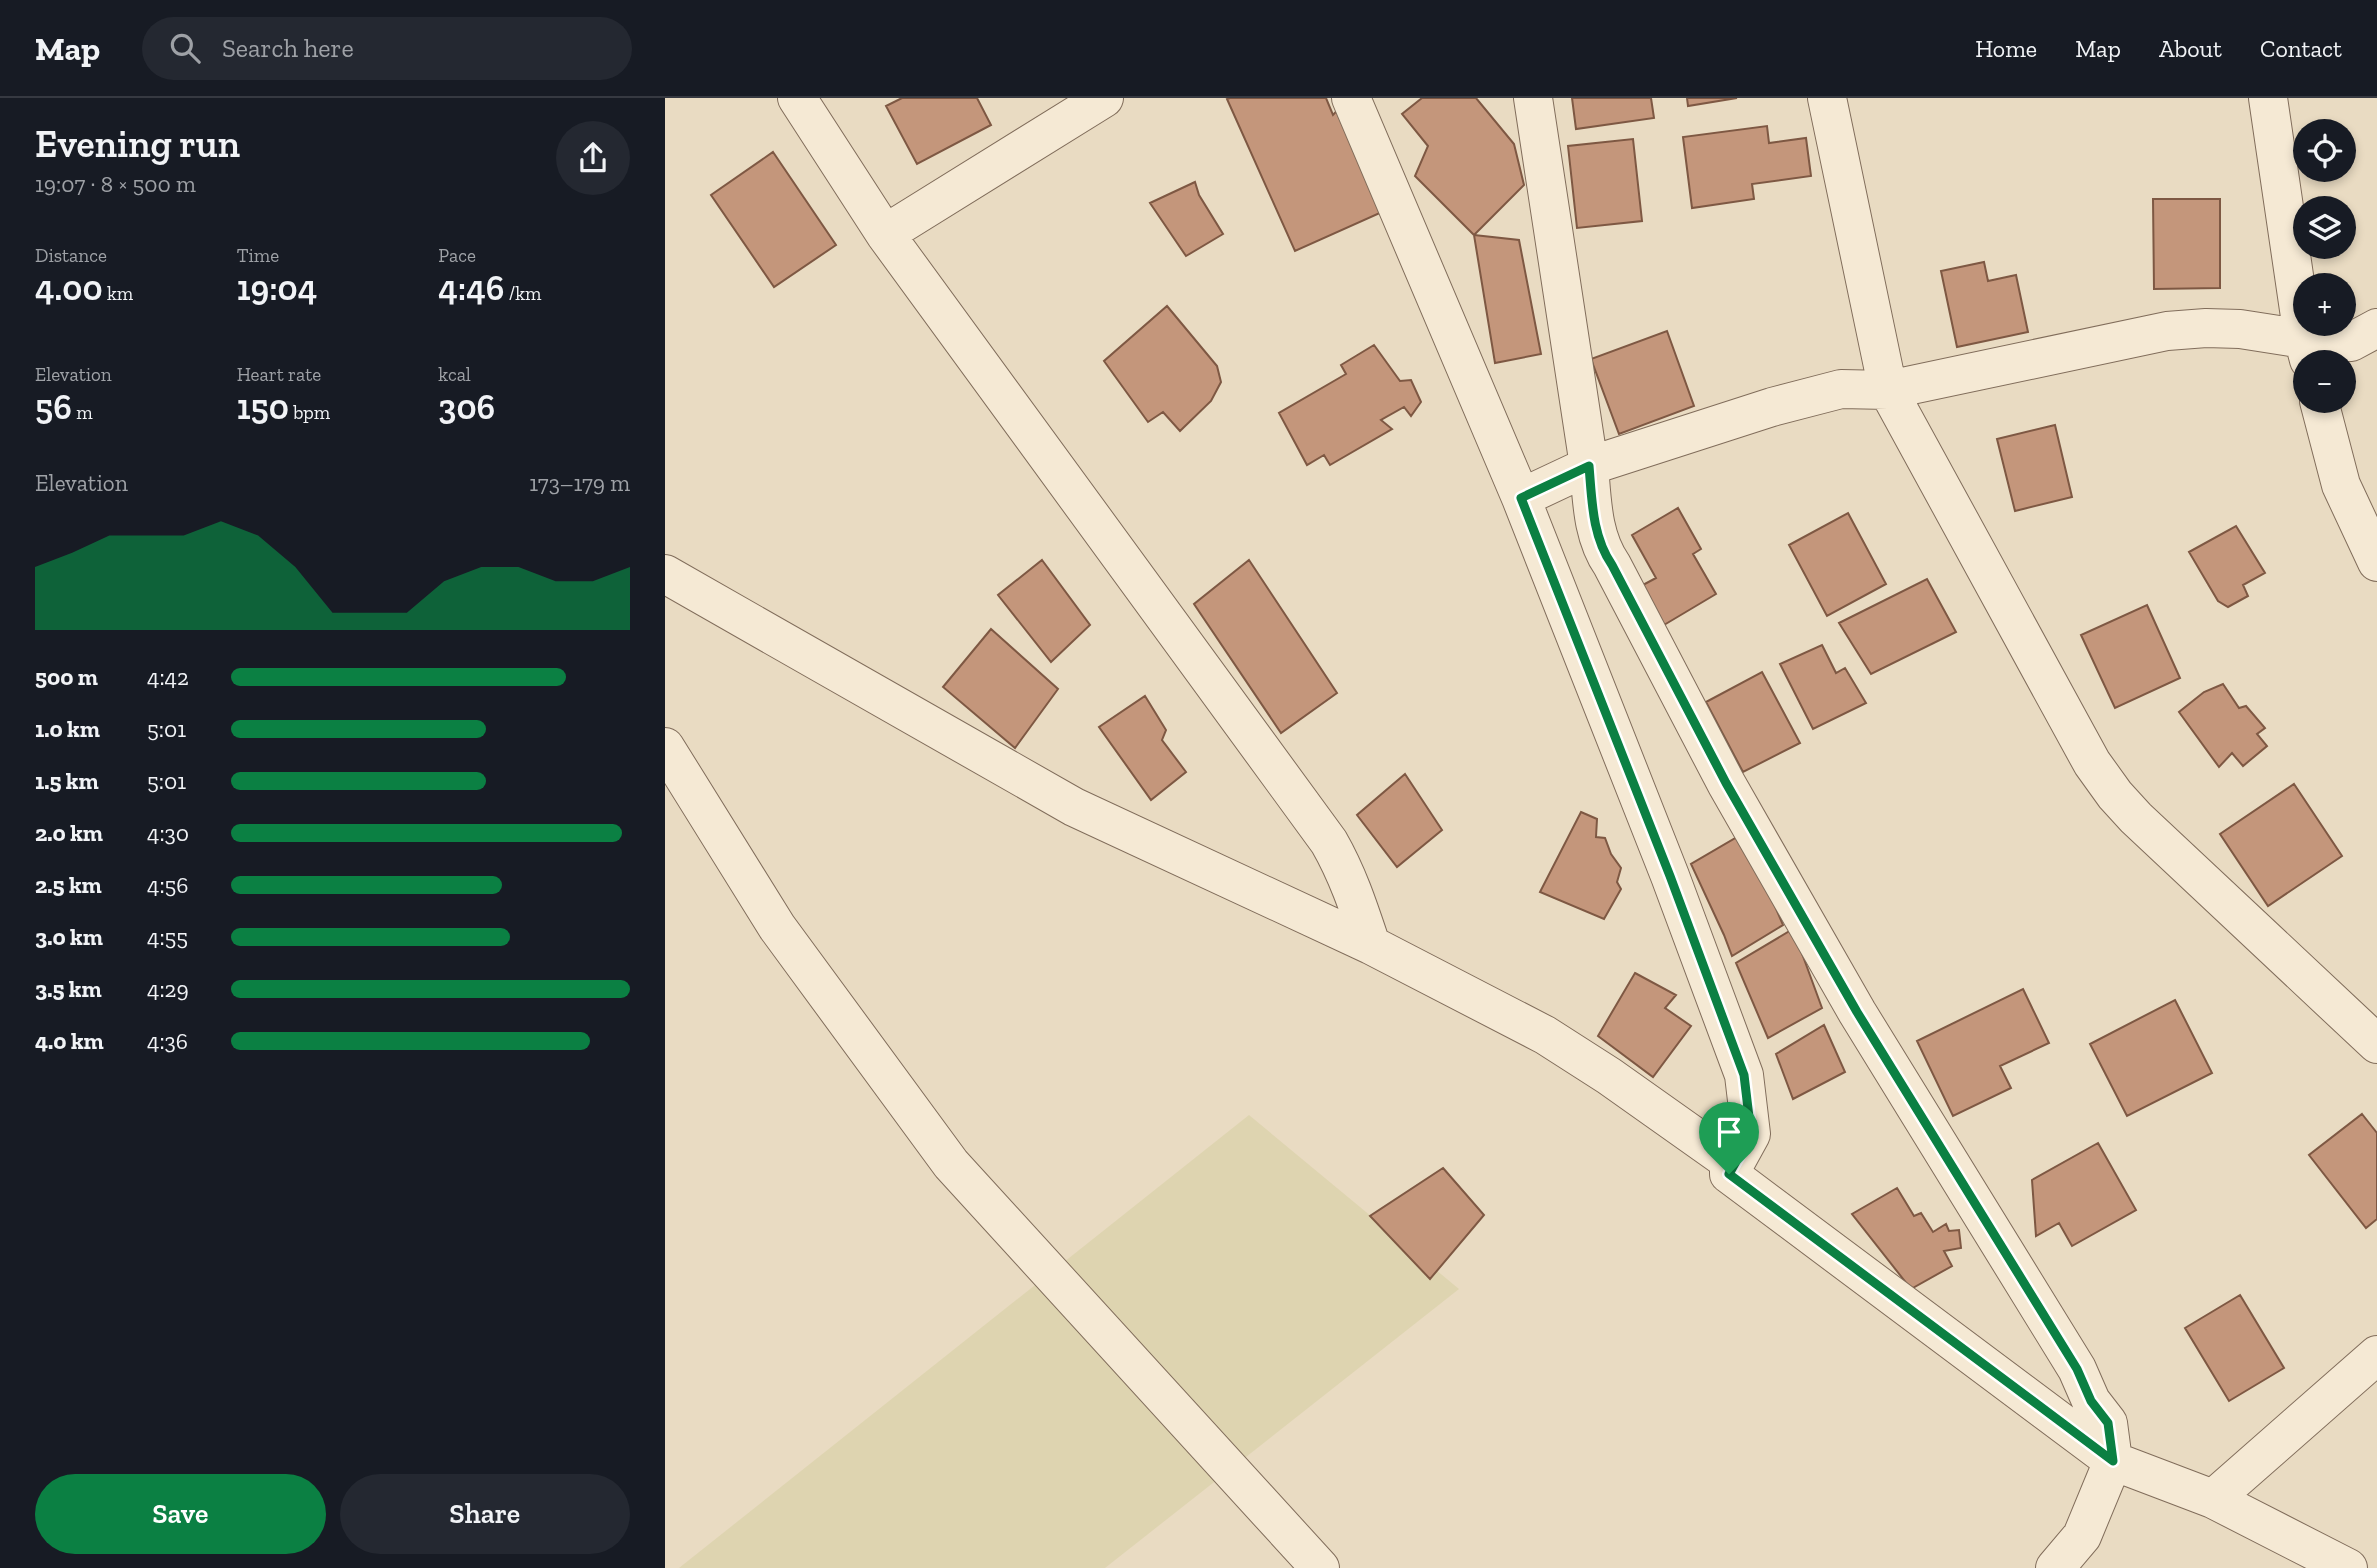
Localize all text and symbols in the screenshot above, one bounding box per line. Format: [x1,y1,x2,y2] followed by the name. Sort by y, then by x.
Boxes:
[142,17,632,80] search box
[35,29,100,68] text: Map
[166,29,204,67] icon: search
[222,32,354,64] text: Search here
[1975,34,2037,63] text: Home
[2075,34,2121,63] text: Map
[2159,34,2222,63] text: About
[2260,34,2342,63] text: Contact
[2293,119,2356,413] map controls
[2293,119,2356,182] button: locate
[35,121,240,167] text: Evening run
[556,121,630,195] button: share
[35,170,196,198] text: 19:07 · 8 × 500 m
[2293,196,2356,259] button: layers
[35,244,107,267] text: Distance
[237,244,279,267] text: Time
[438,244,476,267] text: Pace
[35,267,103,309] text: 4.00
[237,267,317,309] text: 19:04
[438,267,504,309] text: 4:46
[2293,273,2356,336] button: +
[103,282,133,305] text: km
[504,282,541,305] text: /km
[2293,350,2356,413] button: −
[35,363,112,386] text: Elevation
[237,363,321,386] text: Heart rate
[438,363,471,386] text: kcal
[35,386,72,428] text: 56
[237,386,289,428] text: 150
[438,386,495,428] text: 306
[72,401,93,424] text: m
[289,401,330,424] text: bpm
[35,469,128,497] text: Elevation
[529,469,630,497] text: 173–179 m
[35,663,98,691] text: 500 m
[147,663,189,691] text: 4:42
[35,715,100,743] text: 1.0 km
[147,715,186,743] text: 5:01
[35,767,99,795] text: 1.5 km
[147,767,186,795] text: 5:01
[35,819,103,847] text: 2.0 km
[147,819,189,847] text: 4:30
[35,871,102,899] text: 2.5 km
[147,871,189,899] text: 4:56
[35,923,103,951] text: 3.0 km
[147,923,188,951] text: 4:55
[35,975,102,1003] text: 3.5 km
[147,975,189,1003] text: 4:29
[35,1027,104,1055] text: 4.0 km
[147,1027,188,1055] text: 4:36
[1699,1102,1759,1174] pin
[1710,1113,1748,1151] icon: arrive
[35,1474,326,1554] button: Save
[340,1474,630,1554] button: Share

